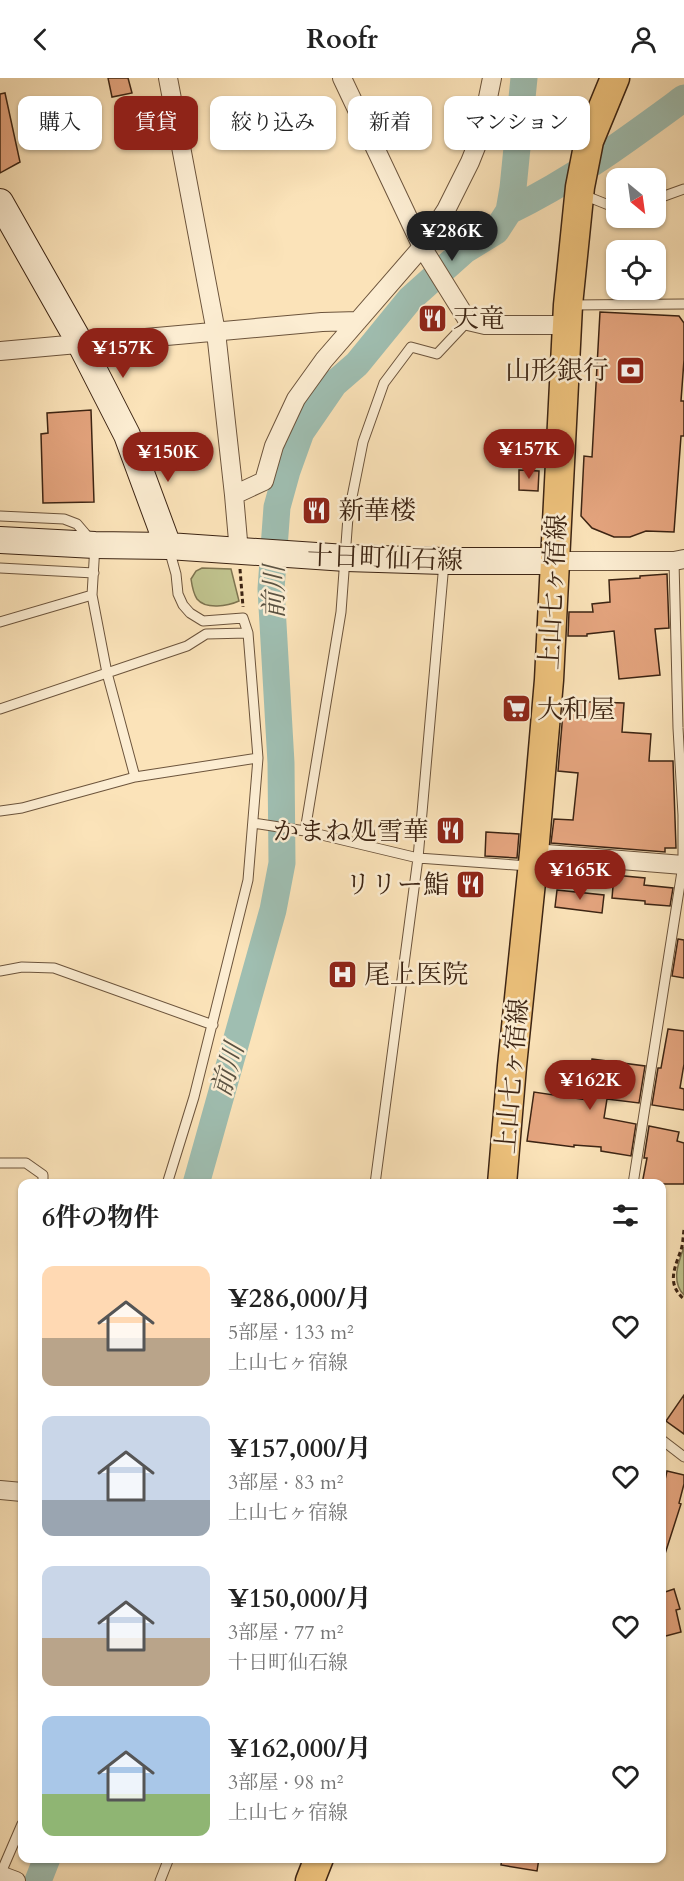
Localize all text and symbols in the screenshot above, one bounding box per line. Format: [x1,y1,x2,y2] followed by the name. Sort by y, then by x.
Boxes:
[306,21,378,58] text: Roofr
[24,23,57,56] icon: back
[627,23,660,56] icon: person
[18,96,102,150] chip: 購入
[114,96,198,150] chip: 賃貸
[210,96,336,150] chip: 絞り込み
[348,96,432,150] chip: 新着
[444,96,590,150] chip: マンション
[606,168,666,228] north arrow
[606,168,666,300] map controls
[410,211,494,262] pin: ¥286K
[421,217,483,244] text: ¥286K
[606,240,666,300] button: locate
[453,301,505,336] place label: 天竜
[416,302,448,334] restaurant icon: 天竜
[81,328,165,379] pin: ¥157K
[92,334,154,361] text: ¥157K
[505,353,609,388] place label: 山形銀行
[614,354,646,386] bank icon: 山形銀行
[487,429,571,480] pin: ¥157K
[126,432,210,483] pin: ¥150K
[498,435,560,462] text: ¥157K
[137,438,199,465] text: ¥150K
[338,493,416,528] place label: 新華楼
[301,494,333,526] restaurant icon: 新華楼
[531,513,575,671] street label: 上山七ヶ宿線
[306,538,464,578] street label: 十日町仙石線
[256,562,293,619] water label: 前川
[537,692,615,727] place label: 大和屋
[500,693,532,725] supermarket icon: 大和屋
[273,814,429,849] place label: かまね処雪華
[434,815,466,847] restaurant icon: かまね処雪華
[538,850,622,901] pin: ¥165K
[549,856,611,883] text: ¥165K
[345,867,449,902] place label: リリー鮨
[454,868,486,900] restaurant icon: リリー鮨
[364,957,468,992] place label: 尾上医院
[327,958,359,990] hospital icon: 尾上医院
[488,997,536,1155] street label: 上山七ヶ宿線
[203,1036,254,1101] water label: 前川
[548,1060,632,1111] pin: ¥162K
[559,1066,621,1093] text: ¥162K
[609,1199,642,1232] icon: filters
[42,1200,159,1235] text: 6件の物件
[228,1281,371,1316] text: ¥286,000/月
[90,1290,162,1362] icon: home
[609,1310,642,1343] icon: heart
[228,1319,354,1346] text: 5部屋 · 133 m²
[228,1349,348,1376] text: 上山七ヶ宿線
[228,1431,371,1466] text: ¥157,000/月
[90,1440,162,1512] icon: home
[609,1460,642,1493] icon: heart
[228,1469,344,1496] text: 3部屋 · 83 m²
[228,1499,348,1526] text: 上山七ヶ宿線
[228,1581,371,1616] text: ¥150,000/月
[90,1590,162,1662] icon: home
[609,1610,642,1643] icon: heart
[228,1619,344,1646] text: 3部屋 · 77 m²
[228,1649,348,1676] text: 十日町仙石線
[228,1731,371,1766] text: ¥162,000/月
[90,1740,162,1812] icon: home
[609,1760,642,1793] icon: heart
[228,1769,344,1796] text: 3部屋 · 98 m²
[228,1799,348,1826] text: 上山七ヶ宿線

